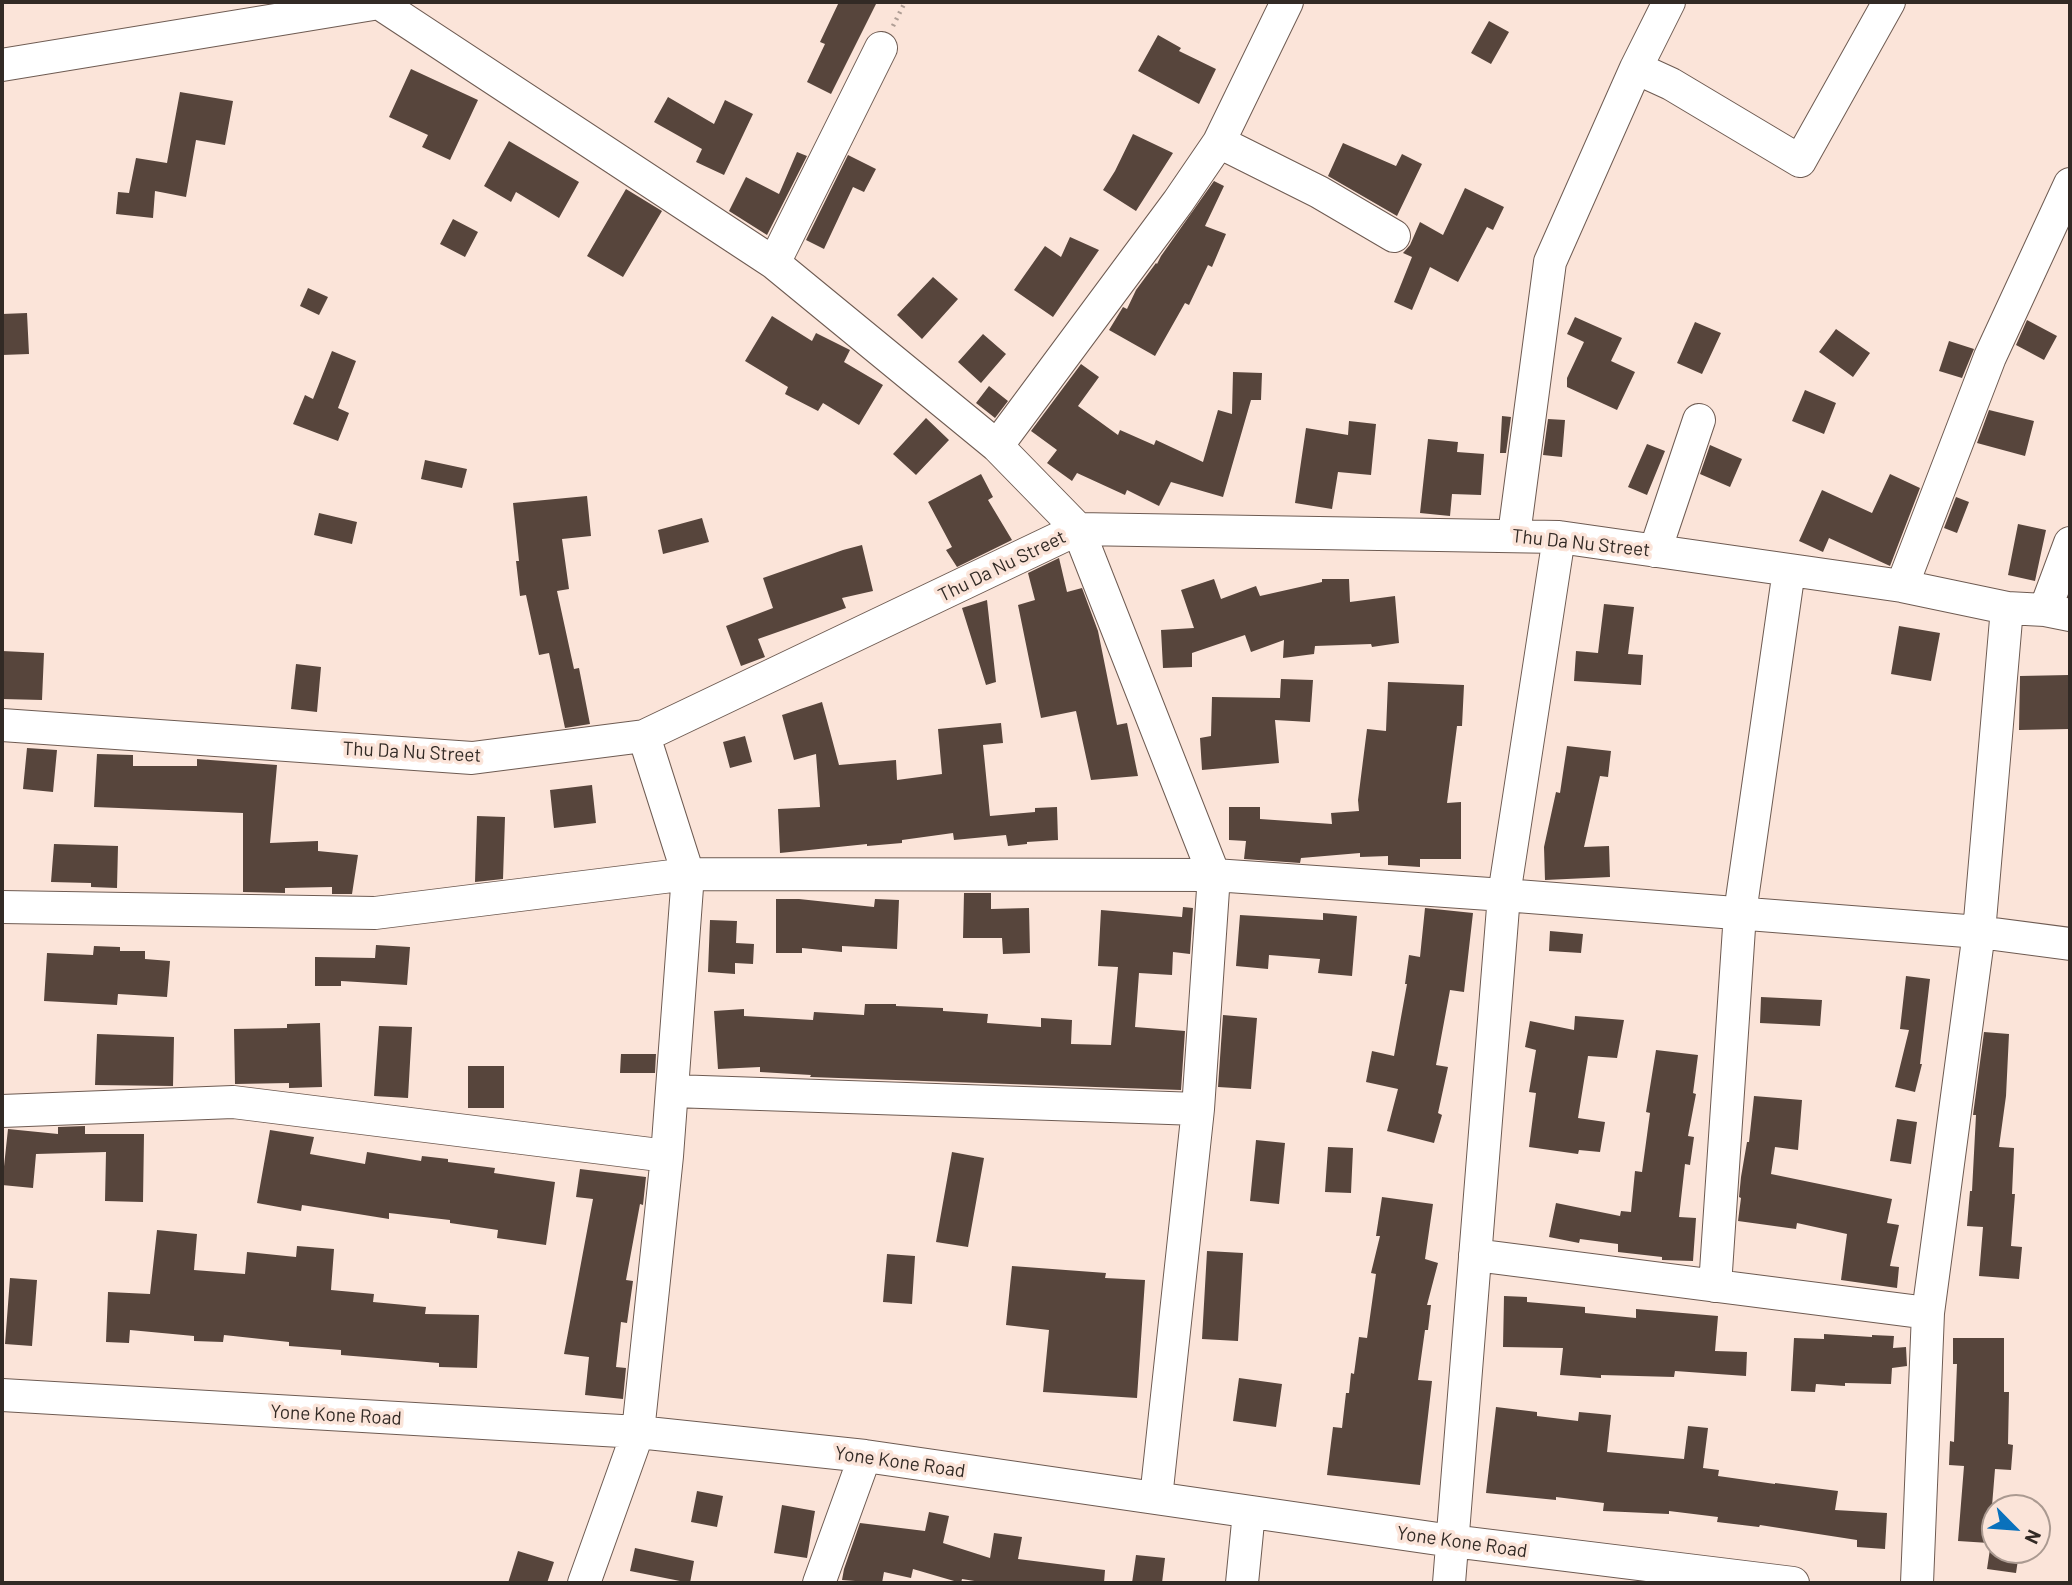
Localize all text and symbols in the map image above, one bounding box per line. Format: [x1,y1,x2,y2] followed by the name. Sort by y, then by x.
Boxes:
[1511,524,1651,562] street label: Thu Da Nu Street
[935,525,1069,607] street label: Thu Da Nu Street
[342,737,482,767] street label: Thu Da Nu Street
[270,1400,402,1430] street label: Yone Kone Road
[833,1442,967,1482] street label: Yone Kone Road
[1981,1494,2051,1564] north arrow
[1395,1522,1529,1562] street label: Yone Kone Road
[2021,1527,2047,1548] text: N

